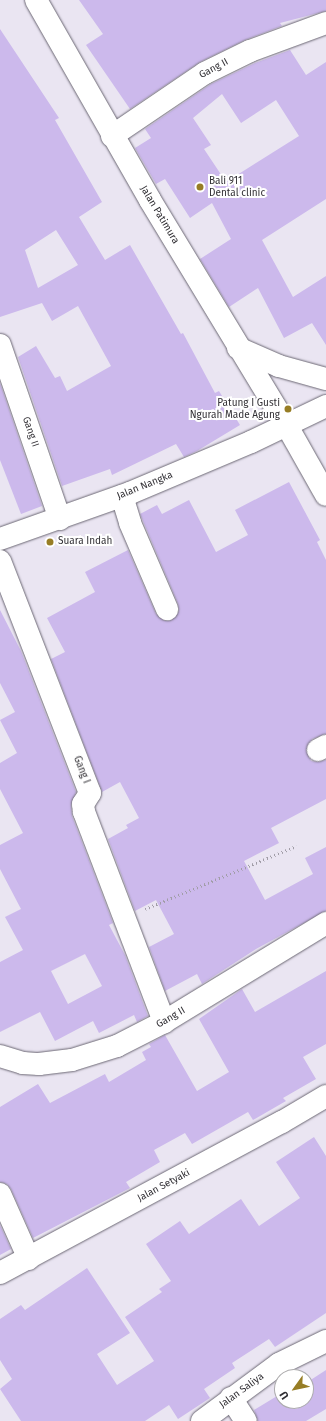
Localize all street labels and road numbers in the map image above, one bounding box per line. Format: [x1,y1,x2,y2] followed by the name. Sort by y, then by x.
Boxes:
[197,56,231,82] street label: Gang II
[137,184,181,246] street label: Jalan Patimura
[19,415,41,449] street label: Gang II
[115,469,175,503] street label: Jalan Nangka
[70,755,92,785] street label: Gang I
[154,1005,188,1031] street label: Gang II
[136,1167,192,1205] street label: Jalan Setyaki
[217,1371,267,1411] street label: Jalan Saliya

